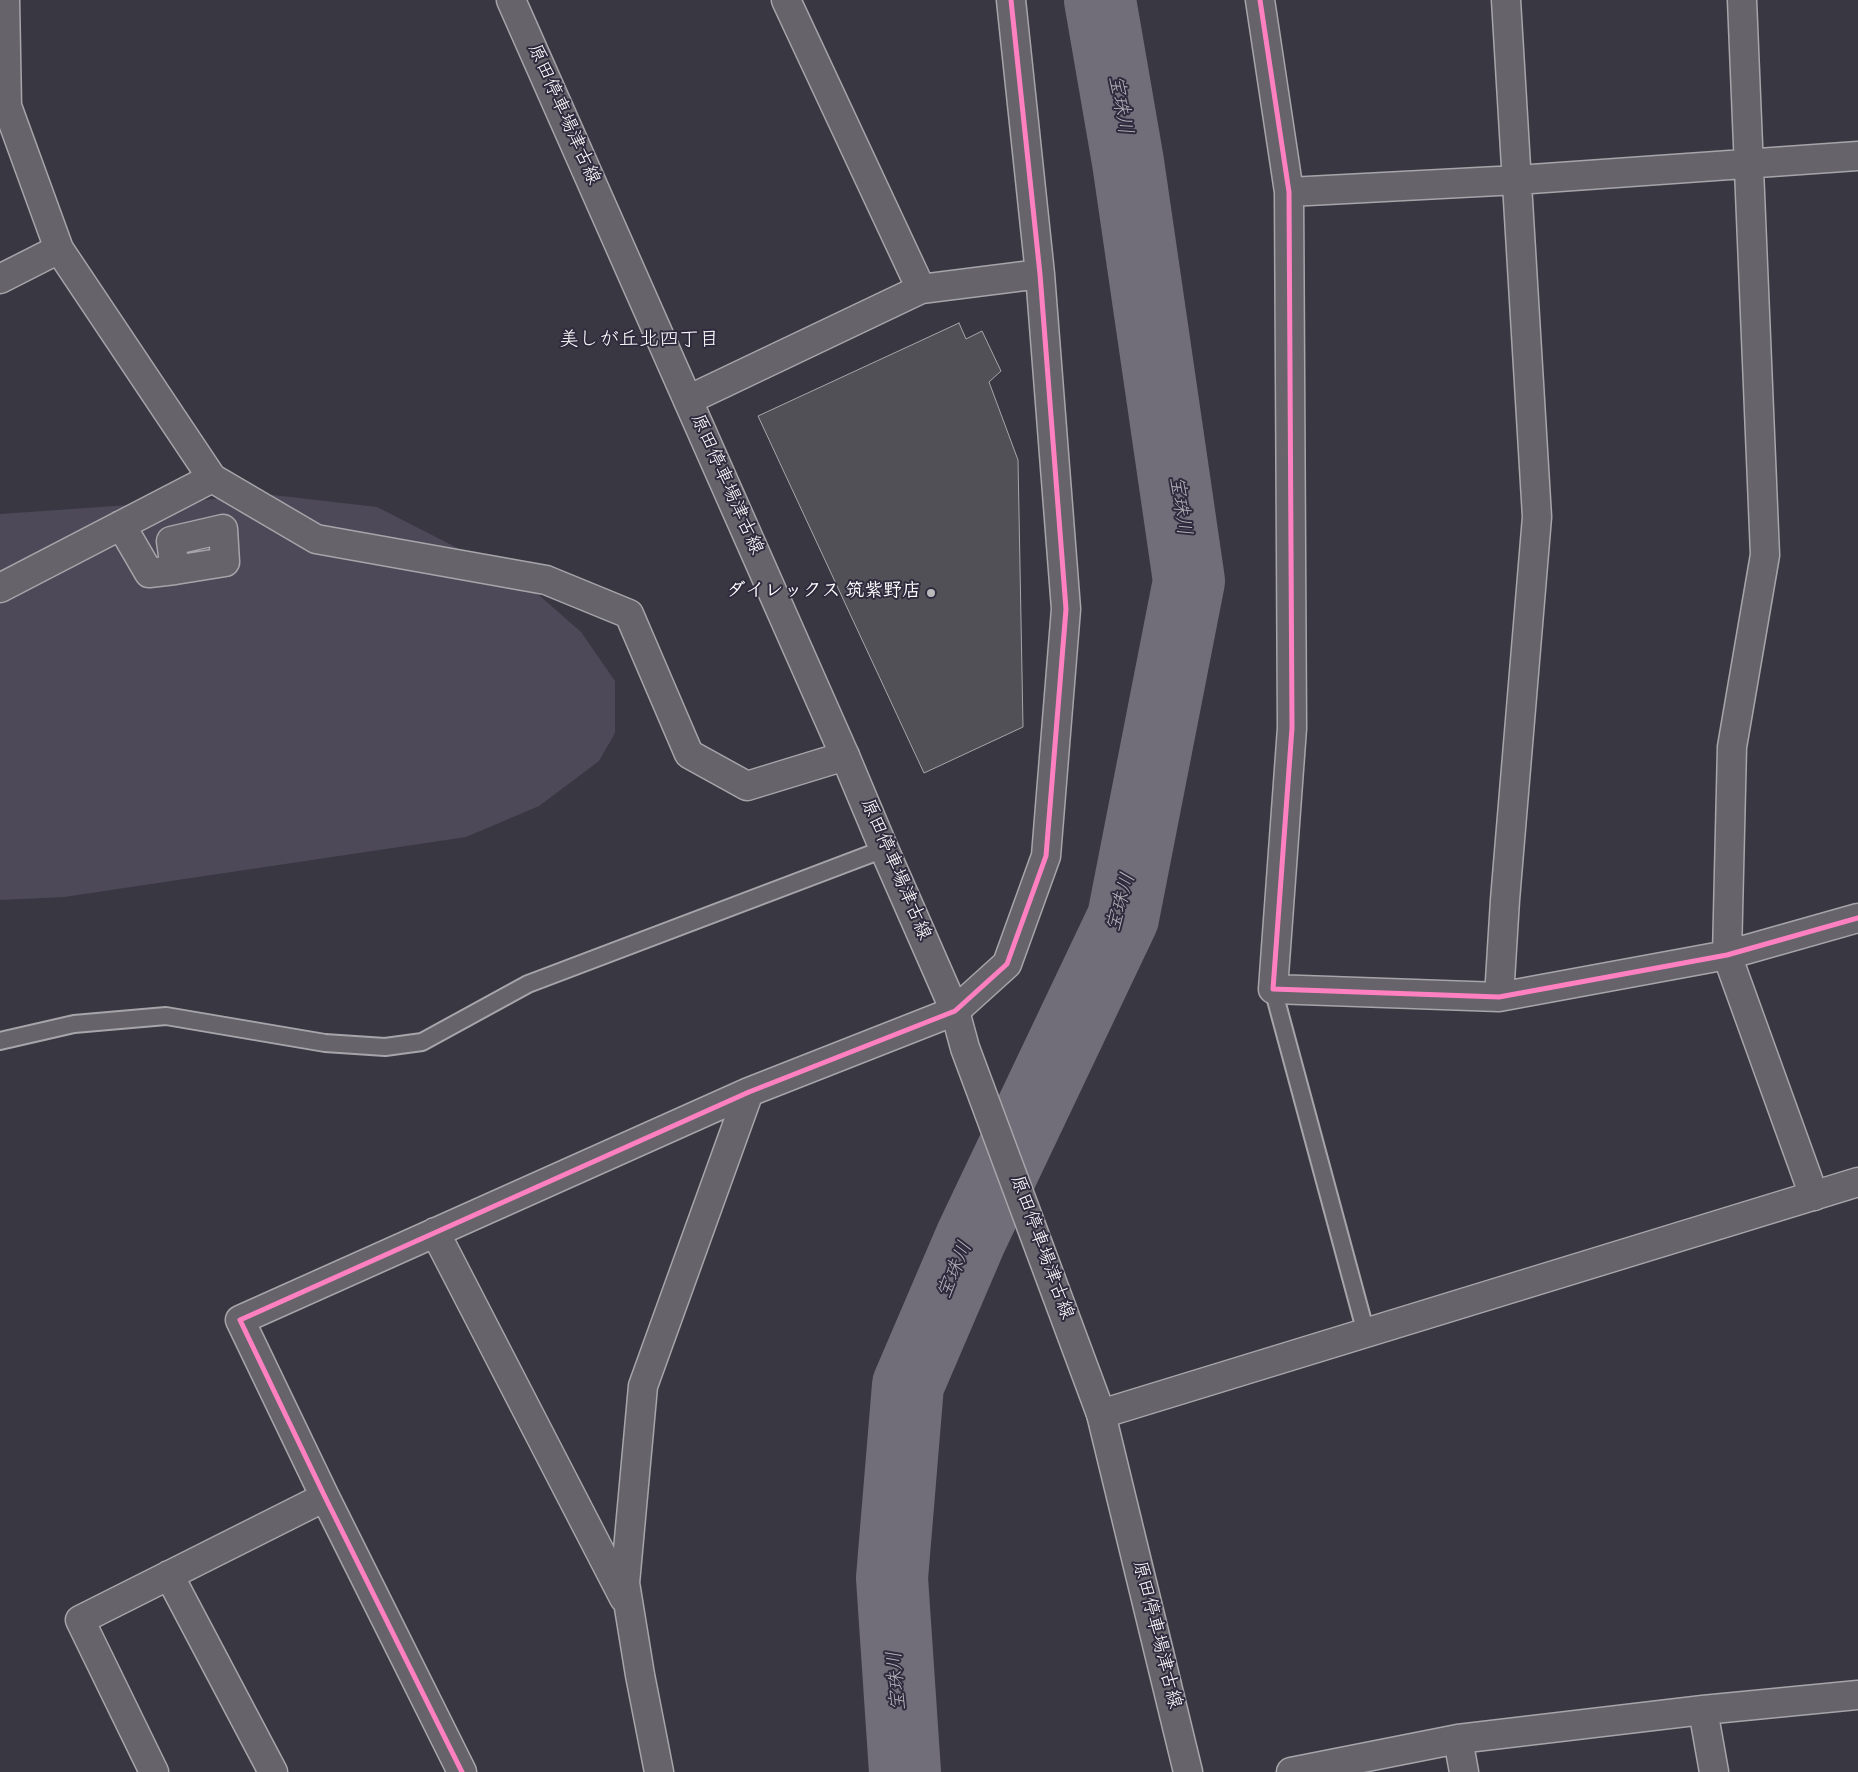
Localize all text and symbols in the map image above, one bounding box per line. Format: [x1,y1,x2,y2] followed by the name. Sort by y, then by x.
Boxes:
[521,41,603,189] street label: 原田停車場津古線
[1101,73,1135,137] water label: 宝珠川
[559,330,719,354] district label: 美しが丘北四丁目
[684,411,766,559] street label: 原田停車場津古線
[1162,475,1194,537] water label: 宝珠川
[727,582,921,604] place label: ダイレックス 筑紫野店
[925,587,937,599] marker: ダイレックス 筑紫野店
[854,796,934,944] street label: 原田停車場津古線
[1103,871,1143,935] water label: 宝珠川
[1003,1173,1077,1323] street label: 原田停車場津古線
[934,1239,980,1303] water label: 宝珠川
[1126,1558,1184,1712] street label: 原田停車場津古線
[885,1650,913,1712] water label: 宝珠川

